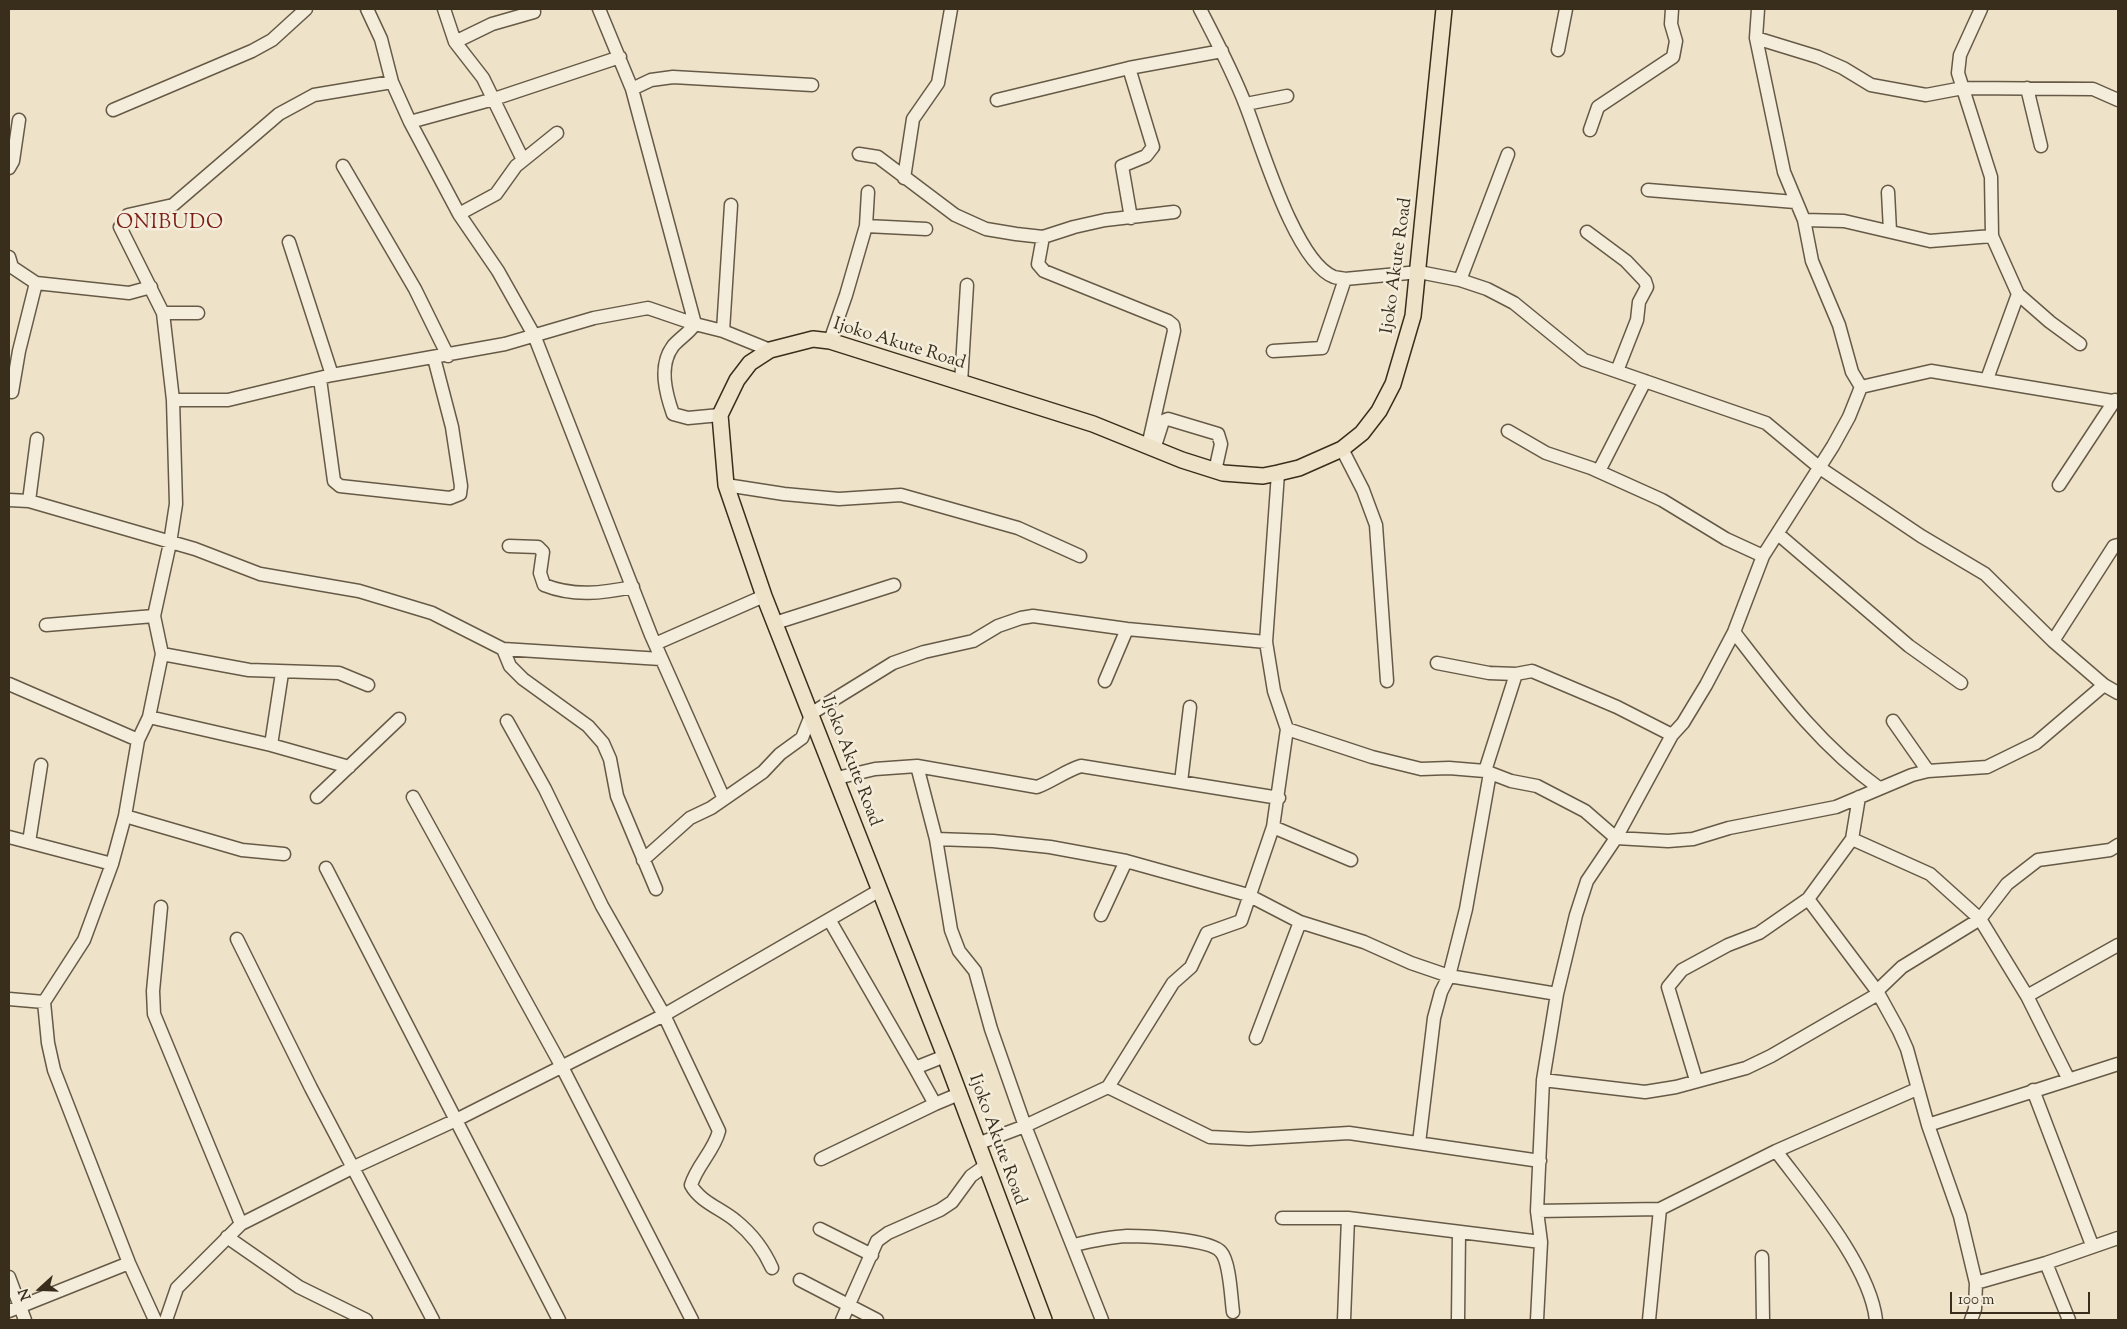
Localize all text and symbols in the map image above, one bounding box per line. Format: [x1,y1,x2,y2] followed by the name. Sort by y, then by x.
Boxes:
[1378,197,1418,335] street label: Ijoko Akute Road
[115,213,225,237] district label: ONIBUDO
[830,315,968,375] street label: Ijoko Akute Road
[815,694,885,830] street label: Ijoko Akute Road
[962,1072,1030,1208] street label: Ijoko Akute Road
[15,1264,65,1314] north arrow
[1952,1282,2092,1314] scale bar
[15,1285,37,1303] text: N
[1958,1290,1994,1311] text: 100 m

